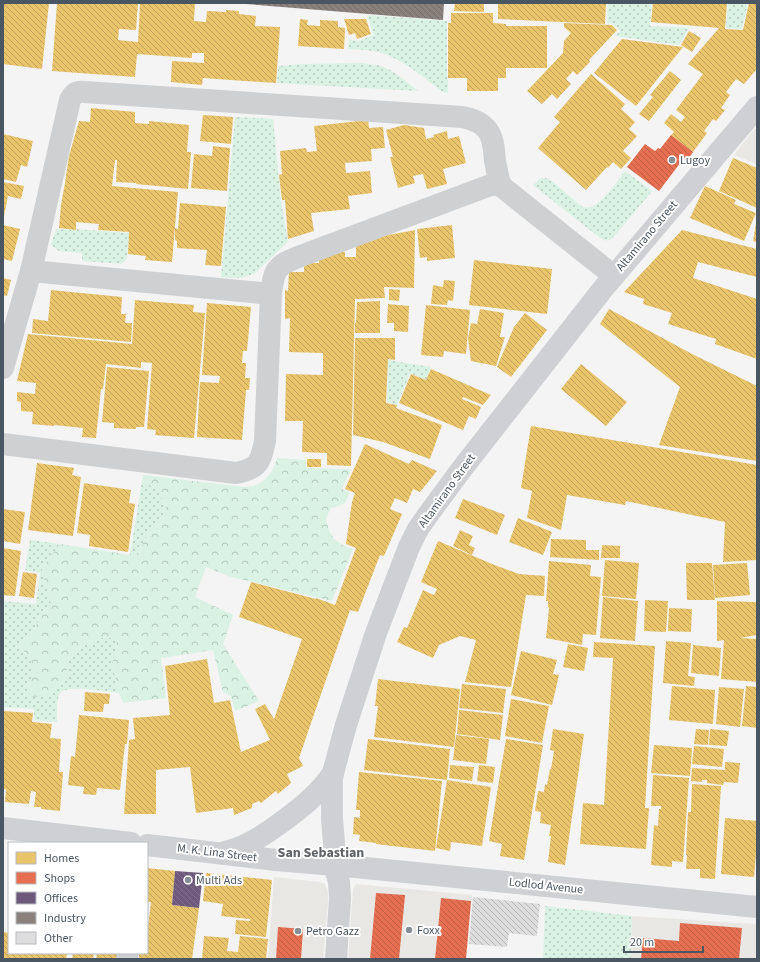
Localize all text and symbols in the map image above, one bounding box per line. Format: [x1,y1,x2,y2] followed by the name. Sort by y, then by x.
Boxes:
[680,152,711,169] place label: Lugoy
[667,155,677,165] marker: Lugoy
[612,197,682,275] street label: Altamirano Street
[414,450,480,532] street label: Altamirano Street
[176,840,258,866] street label: M. K. Lina Street
[8,842,148,954] legend
[278,843,364,863] district label: San Sebastian
[44,850,79,867] text: Homes
[44,870,75,887] text: Shops
[196,872,242,889] place label: Multi Ads
[508,874,584,898] street label: Lodlod Avenue
[183,875,193,885] marker: Multi Ads
[44,890,78,907] text: Offices
[44,910,86,927] text: Industry
[417,922,440,939] place label: Foxx
[306,923,359,940] place label: Petro Gazz
[404,925,414,935] marker: Foxx
[293,926,303,936] marker: Petro Gazz
[624,928,703,954] scale bar
[44,930,74,947] text: Other
[630,934,654,951] text: 20 m

